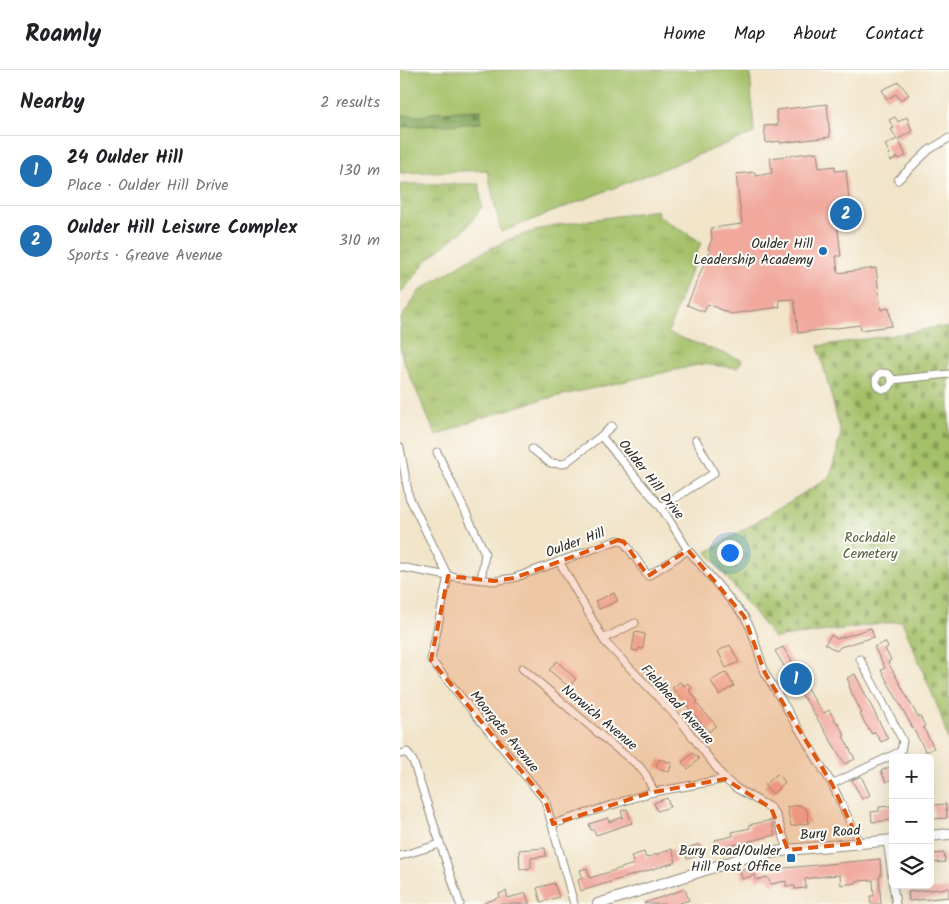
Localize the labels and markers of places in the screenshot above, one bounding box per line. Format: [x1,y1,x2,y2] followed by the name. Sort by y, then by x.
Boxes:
[830,195,862,233] pin: 2
[693,233,814,271] place label: Oulder Hill Leadership Academy
[817,245,829,257] marker: Oulder Hill Leadership Academy
[780,660,812,698] pin: 1
[679,840,782,878] place label: Bury Road/Oulder Hill Post Office
[785,852,797,864] marker: Bury Road/Oulder Hill Post Office

